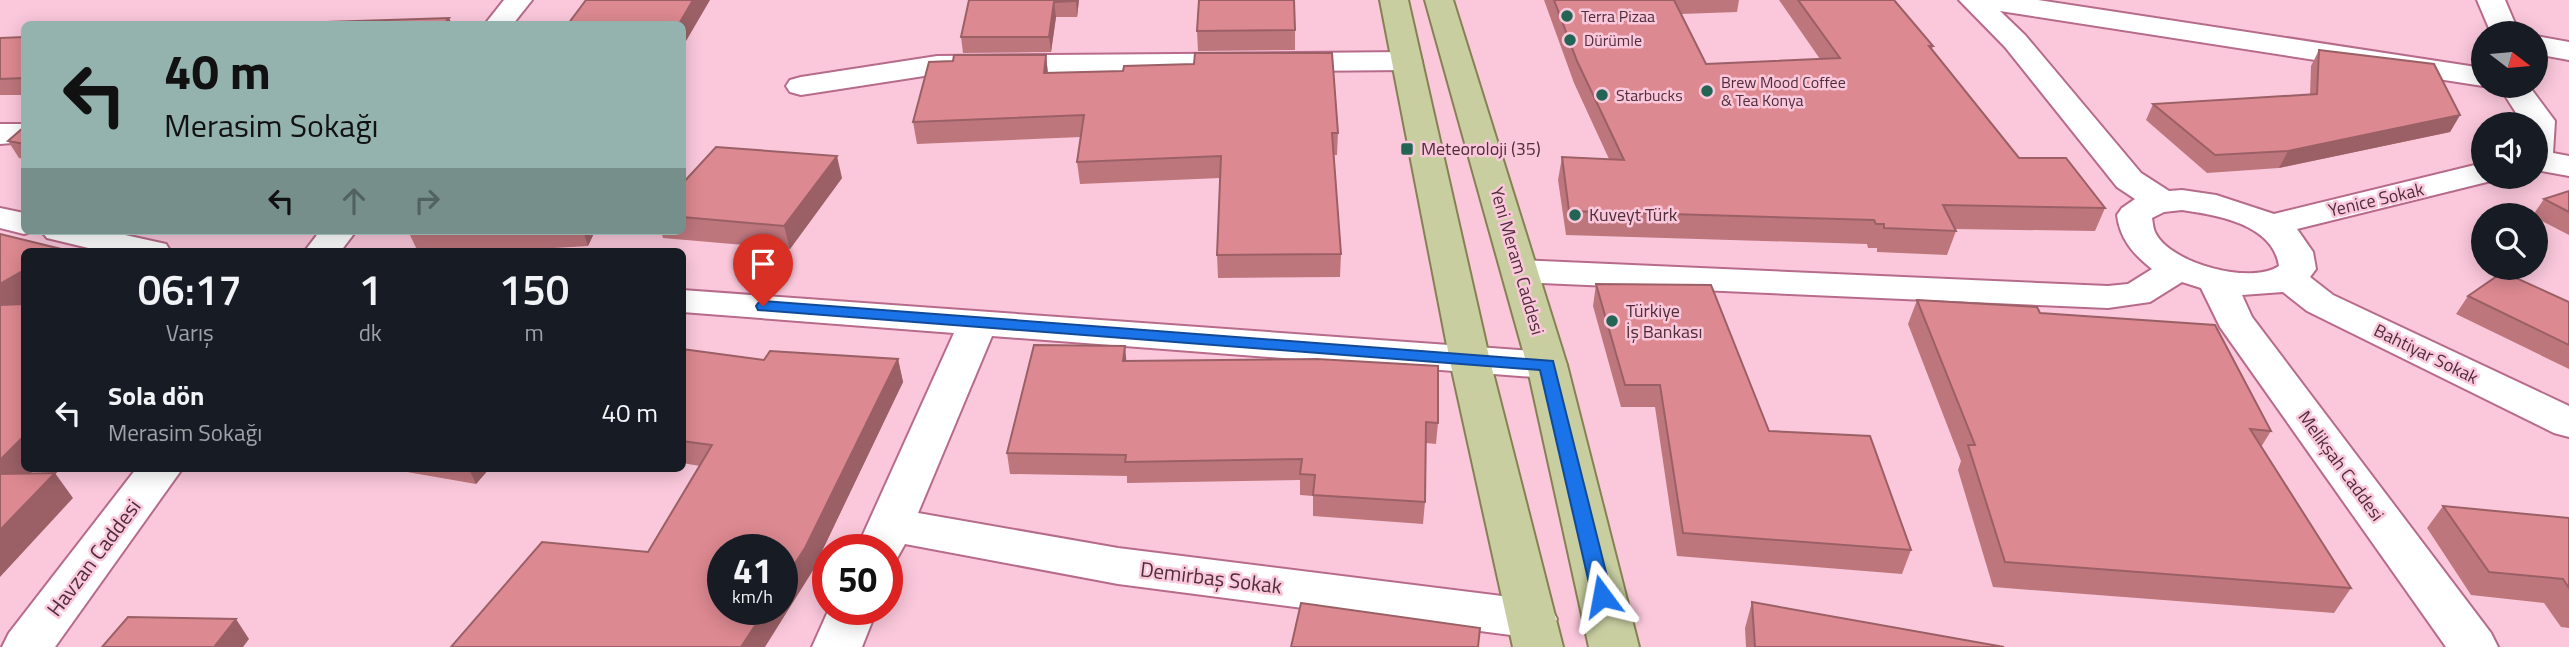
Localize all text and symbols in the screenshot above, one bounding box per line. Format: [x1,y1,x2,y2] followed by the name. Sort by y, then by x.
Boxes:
[1581,4,1655,28] place label: Terra Pizaa
[1559,8,1575,24] marker: Terra Pizaa
[2471,21,2548,98] north arrow
[2471,21,2548,280] map controls
[1584,28,1642,52] place label: Dürümle
[1562,32,1578,48] marker: Dürümle
[164,33,271,108] text: 40 m
[49,49,140,140] icon: left
[1721,70,1846,112] place label: Brew Mood Coffee & Tea Konya
[1616,83,1683,107] place label: Starbucks
[1699,83,1715,99] marker: Brew Mood Coffee & Tea Konya
[1594,87,1610,103] marker: Starbucks
[164,101,379,149] text: Merasim Sokağı
[2471,112,2548,189] button: sound
[1421,135,1541,162] place label: Meteoroloji (35)
[1399,141,1415,157] marker: Meteoroloji (35)
[2325,175,2427,224] street label: Yenice Sokak
[262,182,300,220] icon: left
[335,182,373,220] icon: ahead
[408,182,446,220] icon: right
[1483,184,1552,338] street label: Yeni Meram Caddesi
[1589,201,1678,228] place label: Kuveyt Türk
[2471,203,2548,280] button: search
[1567,207,1583,223] marker: Kuveyt Türk
[733,234,793,306] pin
[744,245,782,283] icon: arrive
[138,257,242,321] text: 06:17
[359,257,382,321] text: 1
[499,257,569,321] text: 150
[1626,297,1702,345] place label: Türkiye İş Bankası
[1604,313,1620,329] marker: Türkiye İş Bankası
[166,315,214,350] text: Varış
[359,315,382,350] text: dk
[524,315,544,350] text: m
[2369,317,2483,391] street label: Bahtiyar Sokak
[108,376,205,415] text: Sola dön
[601,393,658,432] text: 40 m
[49,394,87,432] icon: left
[2292,405,2391,527] street label: Melikşah Caddesi
[108,415,262,450] text: Merasim Sokağı
[38,492,148,623] street label: Havzan Caddesi
[812,534,903,625] speed limit sign: 50
[733,543,772,597] text: 41
[1138,552,1284,602] street label: Demirbaş Sokak
[1565,559,1639,633] position arrow
[732,583,773,610] text: km/h

